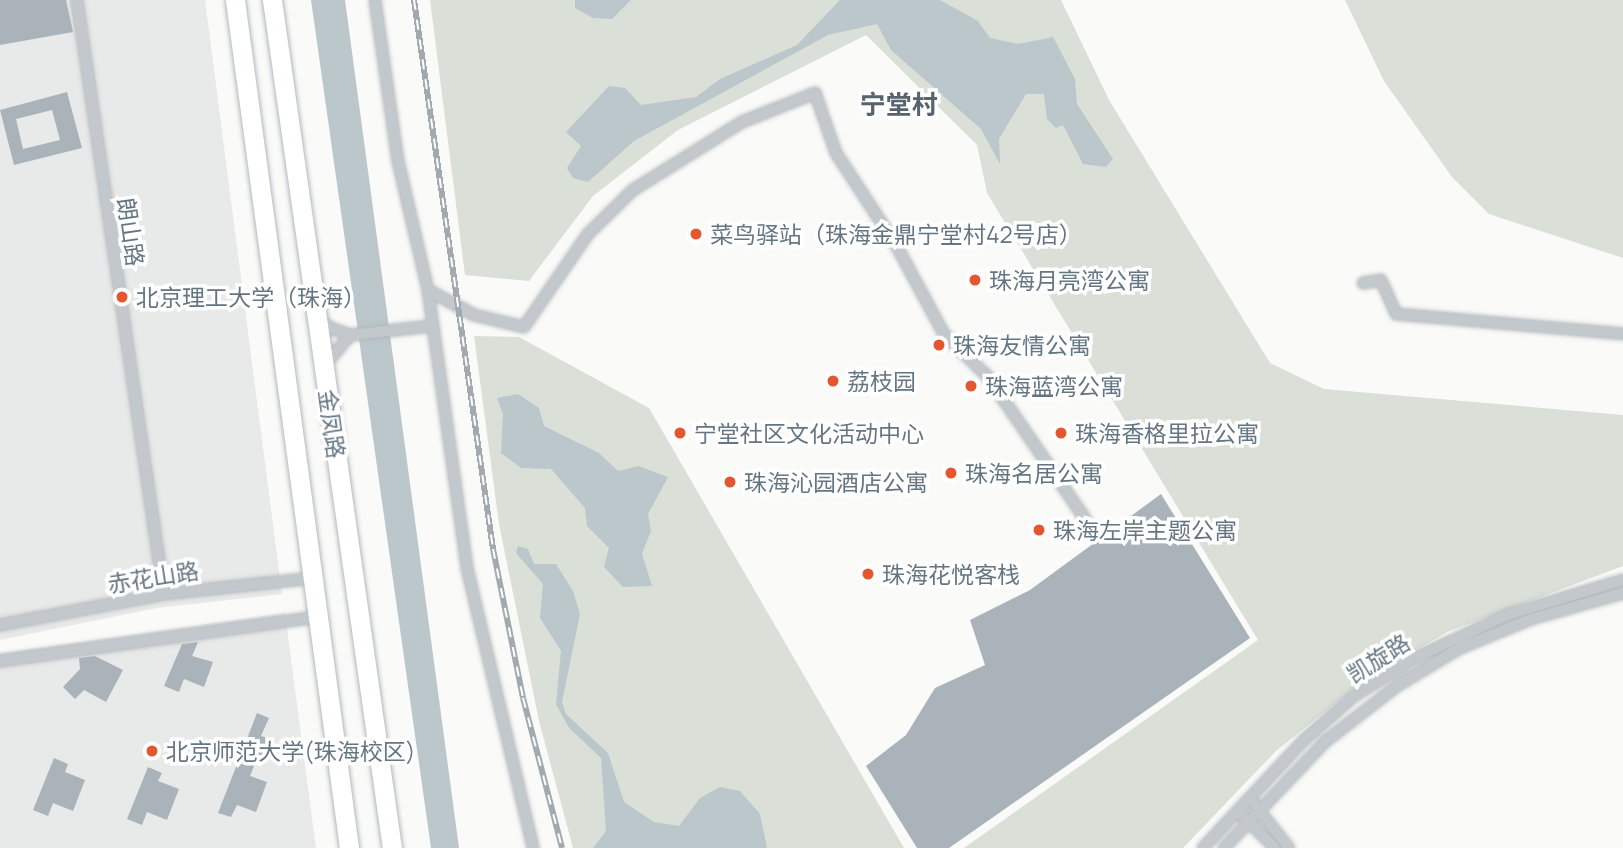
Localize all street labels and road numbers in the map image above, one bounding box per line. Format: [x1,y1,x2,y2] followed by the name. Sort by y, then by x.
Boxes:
[113,196,149,268] street label: 朗山路
[314,388,350,460] street label: 金凤路
[105,556,201,598] street label: 赤花山路
[1341,628,1415,688] street label: 凯旋路

